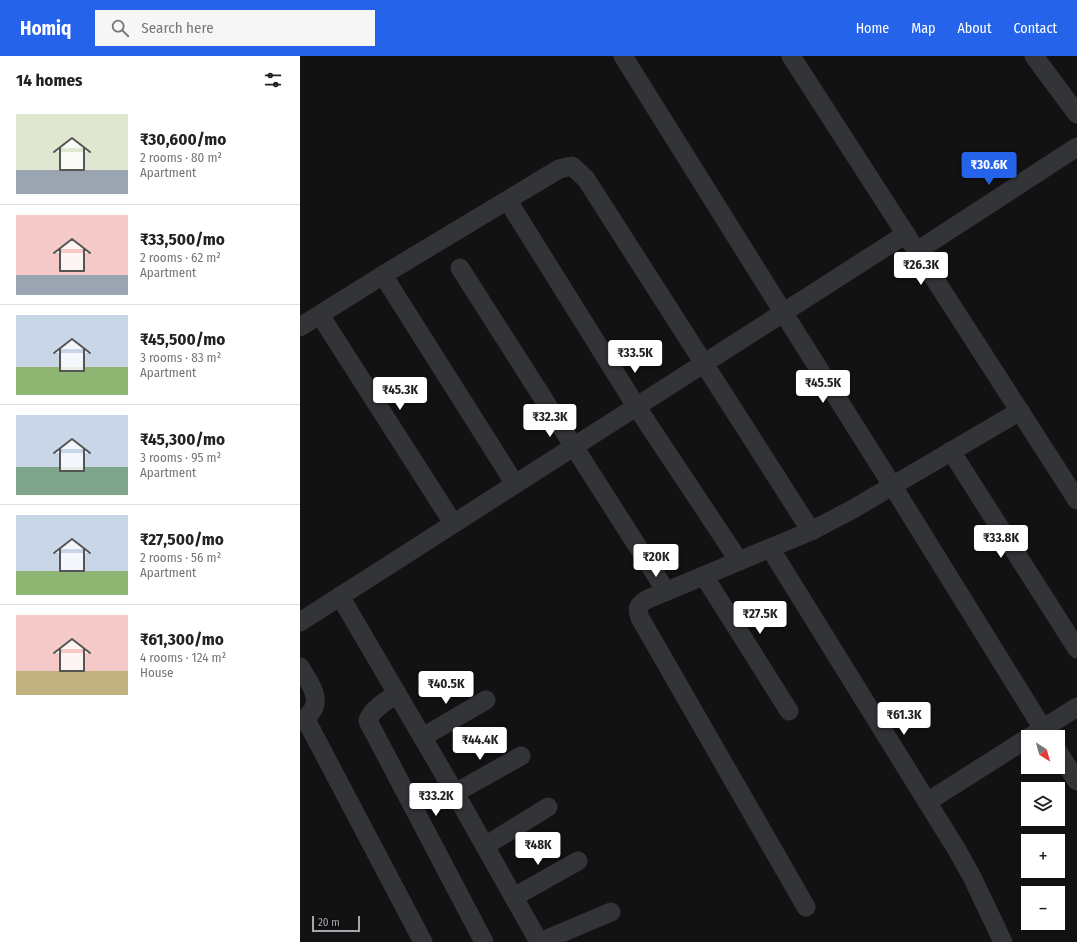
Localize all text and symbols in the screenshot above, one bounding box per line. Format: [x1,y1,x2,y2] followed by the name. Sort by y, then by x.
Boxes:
[95,10,375,46] search box
[20,17,71,40] text: Homiq
[109,17,131,39] icon: search
[141,19,214,37] text: Search here
[856,20,889,37] text: Home
[911,20,935,37] text: Map
[957,20,992,37] text: About
[1014,20,1057,37] text: Contact
[262,69,284,91] icon: filters
[16,70,83,91] text: 14 homes
[140,129,226,150] text: ₹30,600/mo
[48,130,96,178] icon: home
[140,150,222,165] text: 2 rooms · 80 m²
[956,152,1022,186] pin: ₹30.6K
[971,157,1007,172] text: ₹30.6K
[140,165,196,180] text: Apartment
[140,229,225,250] text: ₹33,500/mo
[48,231,96,279] icon: home
[140,250,221,265] text: 2 rooms · 62 m²
[888,252,954,286] pin: ₹26.3K
[903,257,939,272] text: ₹26.3K
[140,265,196,280] text: Apartment
[140,329,225,350] text: ₹45,500/mo
[48,331,96,379] icon: home
[602,340,668,374] pin: ₹33.5K
[617,345,653,360] text: ₹33.5K
[140,350,221,365] text: 3 rooms · 83 m²
[140,365,196,380] text: Apartment
[790,370,856,404] pin: ₹45.5K
[805,375,841,390] text: ₹45.5K
[367,377,433,411] pin: ₹45.3K
[382,382,418,397] text: ₹45.3K
[517,404,583,438] pin: ₹32.3K
[532,409,568,424] text: ₹32.3K
[140,429,225,450] text: ₹45,300/mo
[48,431,96,479] icon: home
[140,450,221,465] text: 3 rooms · 95 m²
[140,465,196,480] text: Apartment
[968,525,1034,559] pin: ₹33.8K
[140,529,224,550] text: ₹27,500/mo
[983,530,1019,545] text: ₹33.8K
[48,531,96,579] icon: home
[632,544,680,578] pin: ₹20K
[642,549,670,564] text: ₹20K
[140,550,221,565] text: 2 rooms · 56 m²
[140,565,196,580] text: Apartment
[727,601,793,635] pin: ₹27.5K
[743,606,777,621] text: ₹27.5K
[140,629,224,650] text: ₹61,300/mo
[48,631,96,679] icon: home
[140,650,226,665] text: 4 rooms · 124 m²
[140,665,174,680] text: House
[413,671,479,705] pin: ₹40.5K
[428,676,464,691] text: ₹40.5K
[871,702,937,736] pin: ₹61.3K
[887,707,921,722] text: ₹61.3K
[447,727,513,761] pin: ₹44.4K
[1021,730,1065,774] north arrow
[1021,730,1065,930] map controls
[462,732,498,747] text: ₹44.4K
[1021,782,1065,826] button: layers
[403,783,469,817] pin: ₹33.2K
[418,788,454,803] text: ₹33.2K
[514,832,562,866] pin: ₹48K
[1021,834,1065,878] button: +
[524,837,552,852] text: ₹48K
[1021,886,1065,930] button: −
[312,914,360,933] scale bar
[318,916,340,929] text: 20 m

